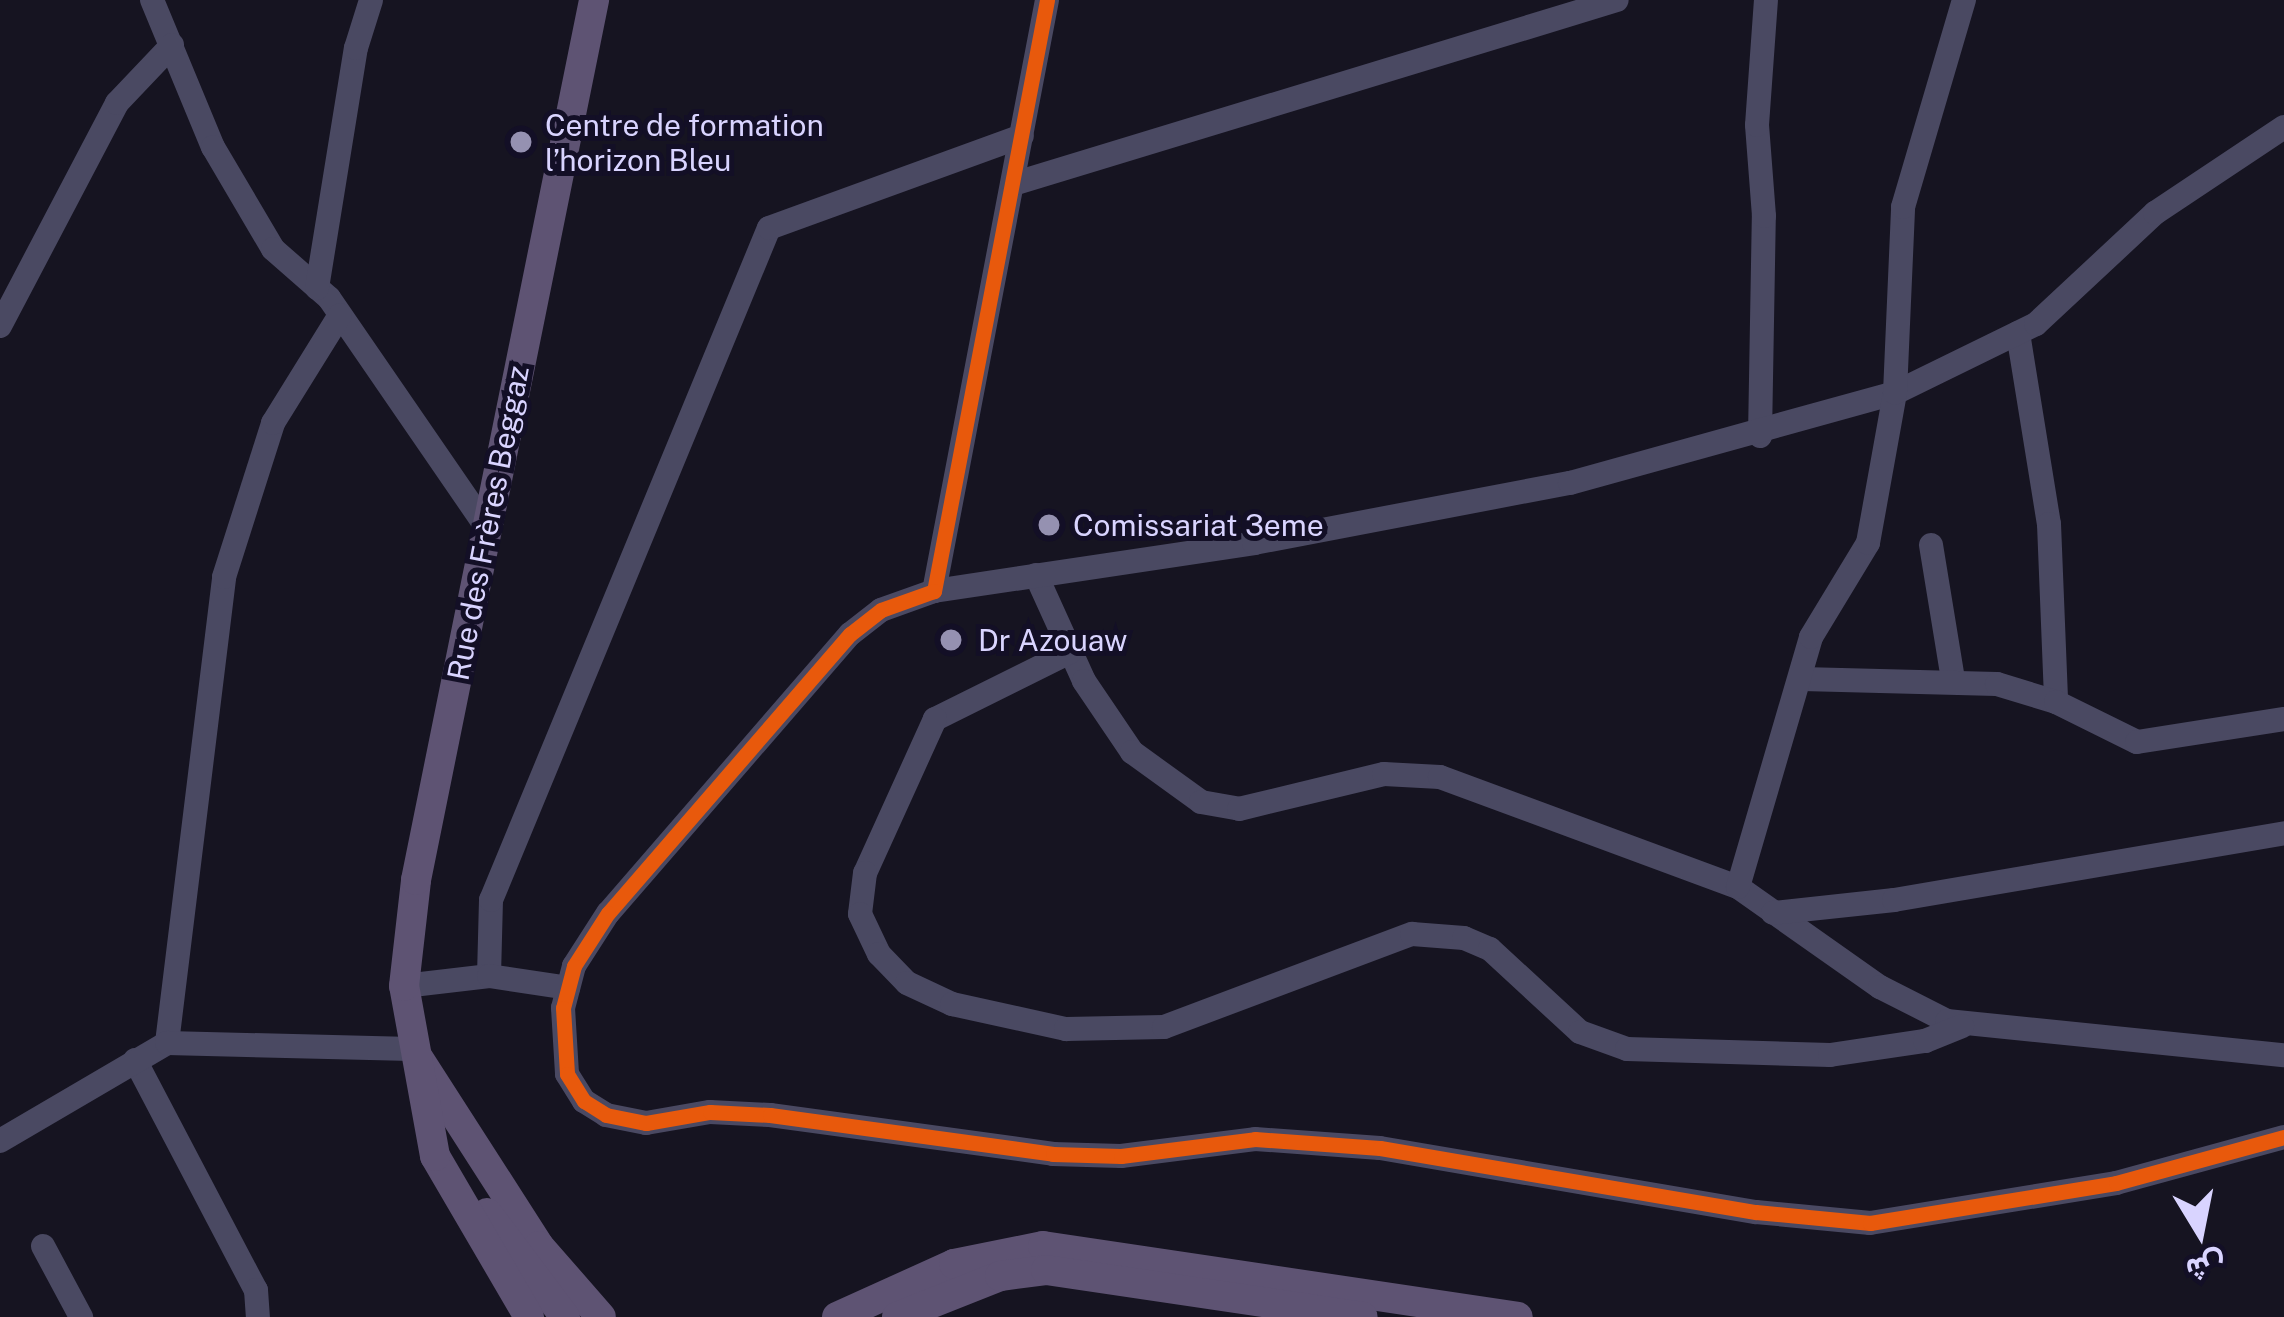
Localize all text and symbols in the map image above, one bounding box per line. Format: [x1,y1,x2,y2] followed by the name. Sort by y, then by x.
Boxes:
[545,107,824,178] place label: Centre de formation l’horizon Bleu
[508,129,534,155] marker: Centre de formation l’horizon Bleu
[440,362,536,684] street label: Rue des Frères Beggaz
[1073,507,1324,543] place label: Comissariat 3eme
[1036,512,1062,538] marker: Comissariat 3eme
[978,622,1127,658] place label: Dr Azouaw
[935,624,967,656] marker: Dr Azouaw
[2140,1173,2260,1293] north arrow
[2183,1246,2229,1291] text: ش

